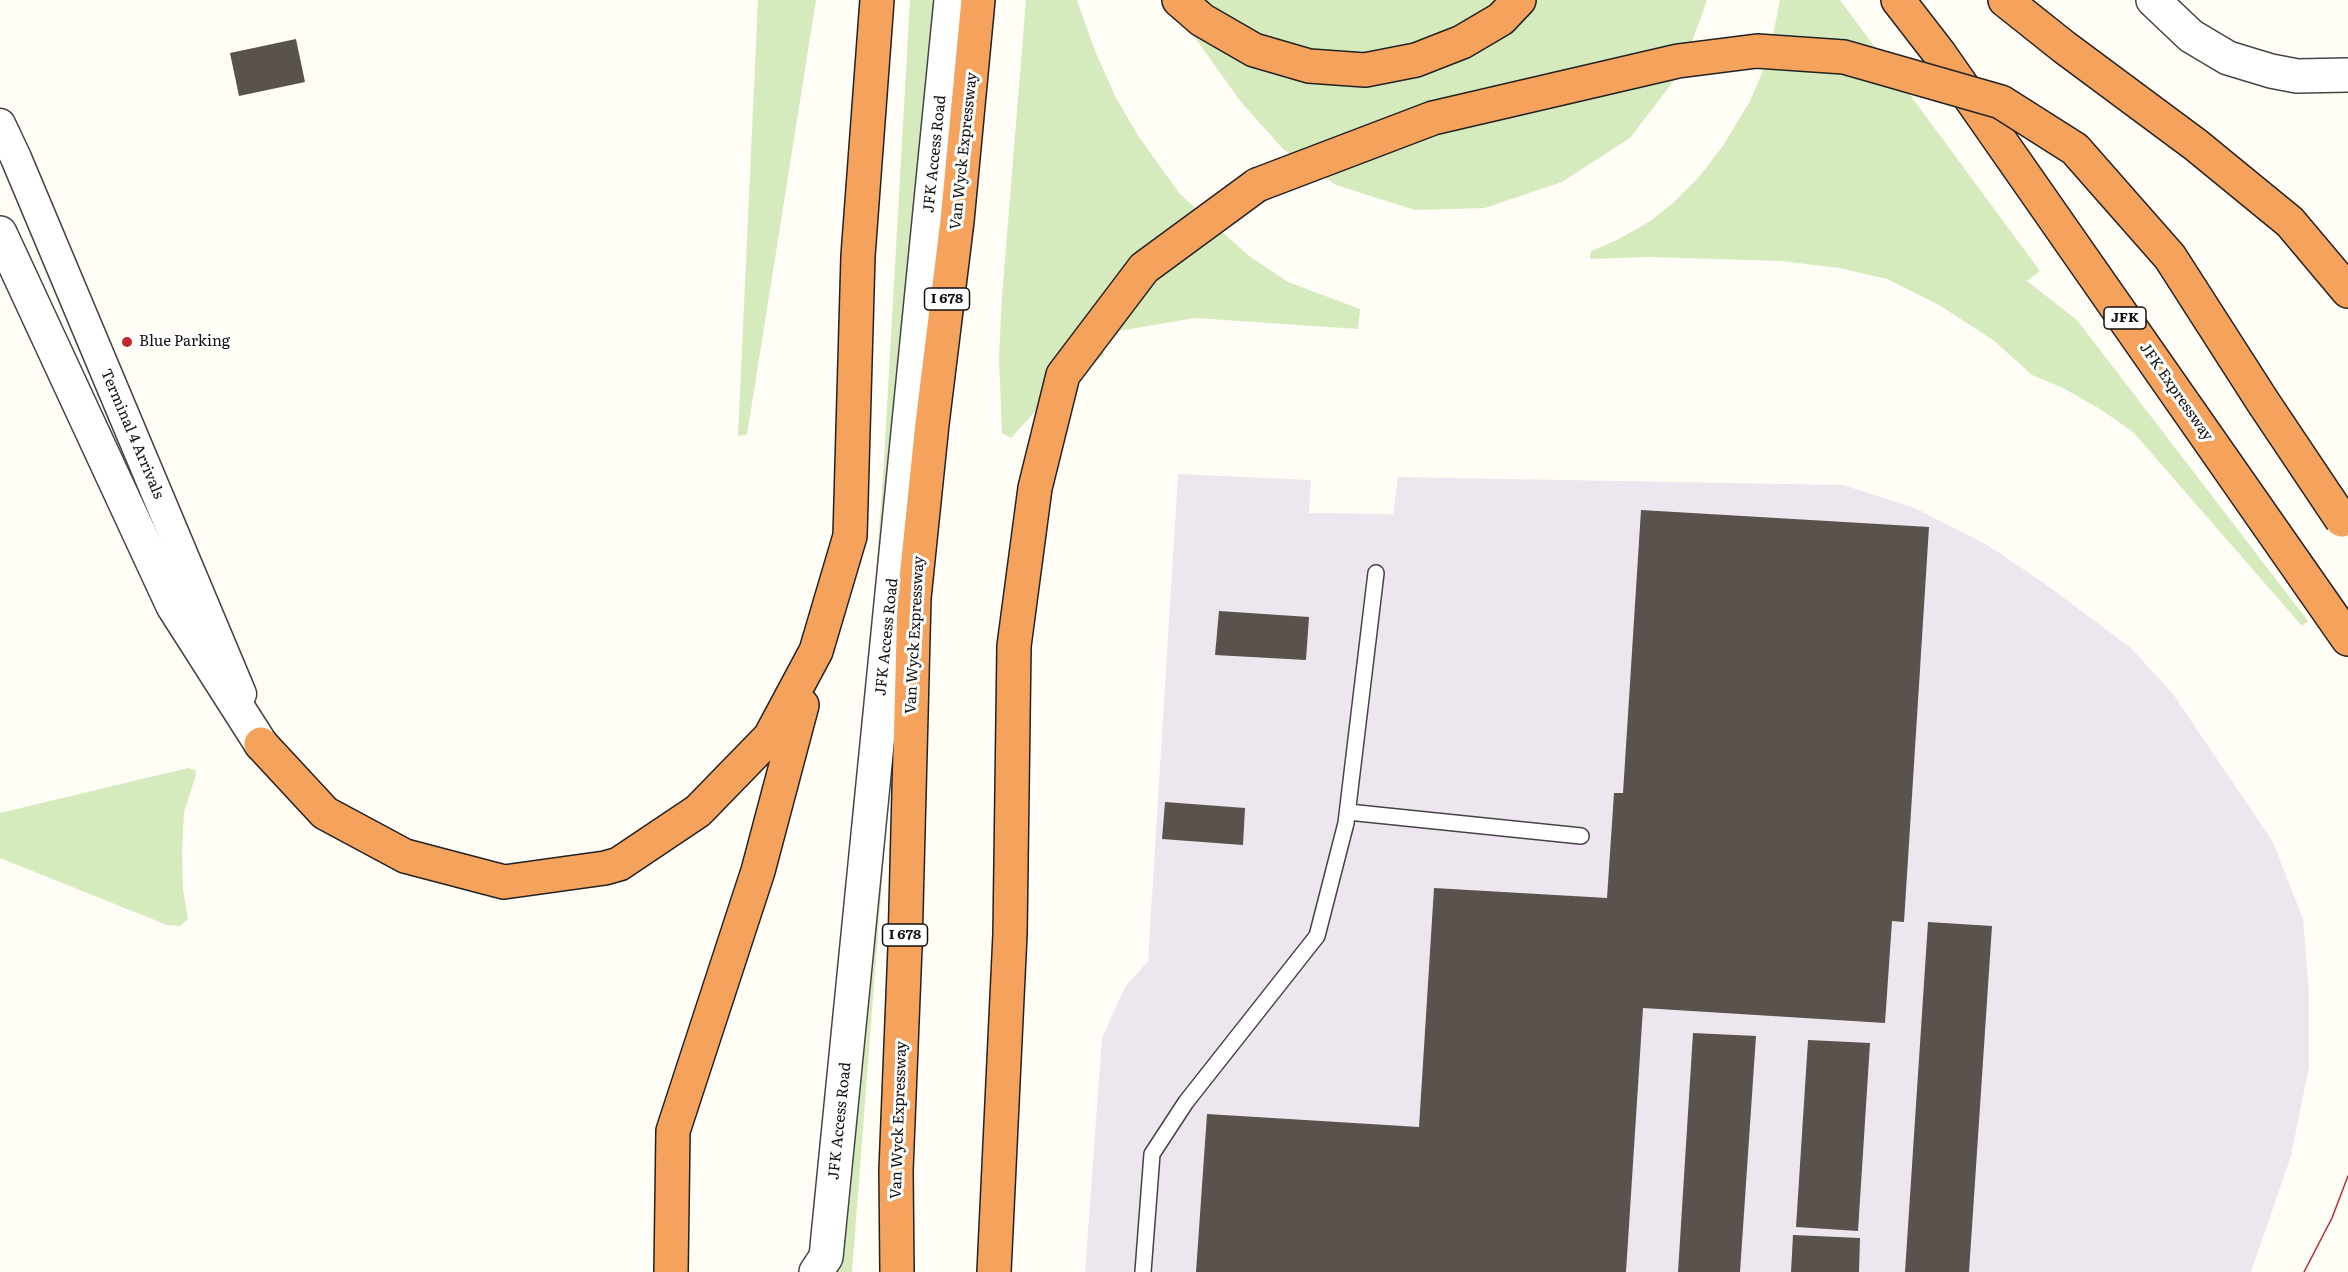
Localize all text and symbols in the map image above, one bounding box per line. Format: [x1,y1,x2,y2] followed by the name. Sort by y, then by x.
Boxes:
[947,71,981,231] street label: Van Wyck Expressway
[920,94,950,214] street label: JFK Access Road
[924,288,970,310] road number: I 678
[2104,307,2146,329] road number: JFK
[139,333,230,351] place label: Blue Parking
[120,335,134,349] marker: Blue Parking
[2135,339,2217,445] street label: JFK Expressway
[96,366,168,502] street label: Terminal 4 Arrivals
[902,555,928,715] street label: Van Wyck Expressway
[872,577,902,697] street label: JFK Access Road
[882,924,928,946] road number: I 678
[887,1041,911,1199] street label: Van Wyck Expressway
[825,1061,855,1181] street label: JFK Access Road

